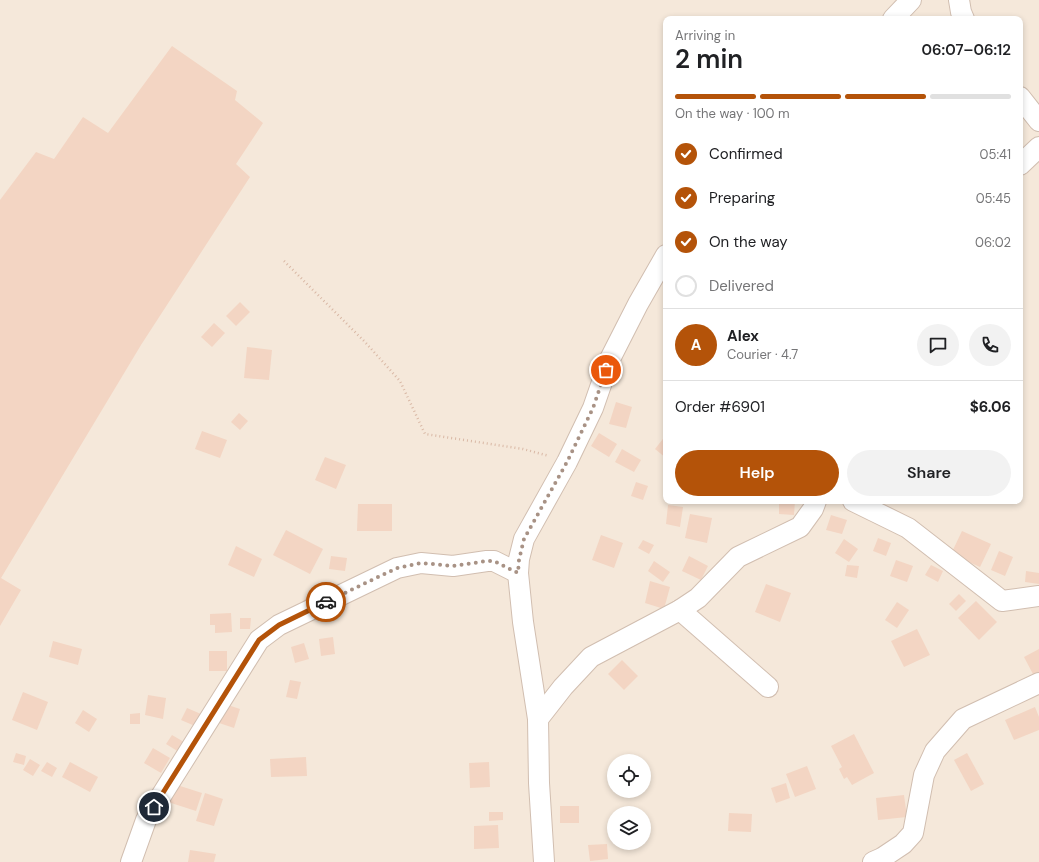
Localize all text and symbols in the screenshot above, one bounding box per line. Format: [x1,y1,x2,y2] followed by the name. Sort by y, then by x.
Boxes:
[675,27,735,44] text: Arriving in
[922,40,1011,60] text: 06:07–06:12
[675,42,743,76] text: 2 min
[675,105,790,122] text: On the way · 100 m
[675,143,697,165] icon: check
[709,144,783,164] text: Confirmed
[980,146,1011,163] text: 05:41
[675,187,697,209] icon: check
[709,188,775,208] text: Preparing
[976,190,1011,207] text: 05:45
[675,231,697,253] icon: check
[709,232,788,252] text: On the way
[975,234,1011,251] text: 06:02
[709,276,774,296] text: Delivered
[917,324,959,366] button: chat
[969,324,1011,366] button: phone
[727,326,759,346] text: Alex
[691,335,701,355] text: A
[727,346,798,363] text: Courier · 4.7
[589,353,623,387] pin
[595,359,617,381] icon: bag
[675,397,765,417] text: Order #6901
[970,397,1011,417] text: $6.06
[675,450,839,496] button: Help
[847,450,1011,496] button: Share
[306,582,346,622] courier
[315,591,337,613] icon: car
[607,754,651,850] map controls
[607,754,651,798] button: locate
[137,790,171,824] pin
[143,796,165,818] icon: home
[607,806,651,850] button: layers

